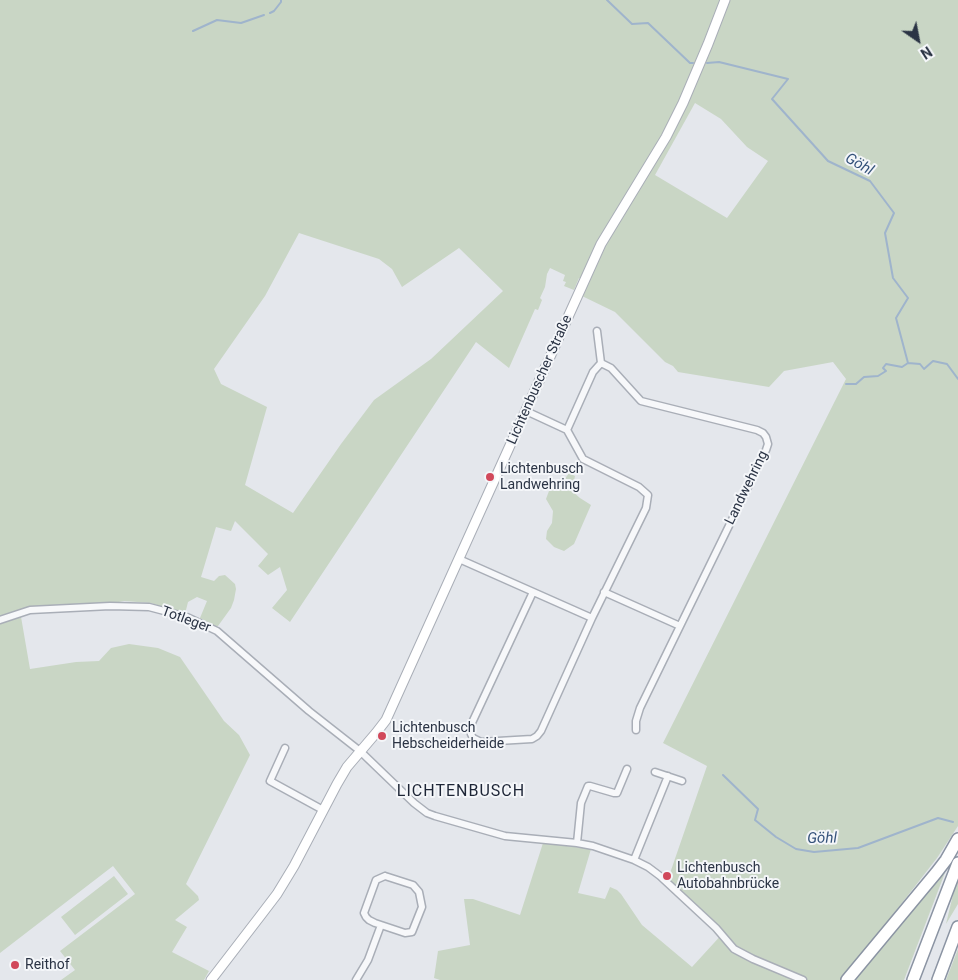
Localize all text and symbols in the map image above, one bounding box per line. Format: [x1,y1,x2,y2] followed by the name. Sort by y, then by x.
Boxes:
[893,15,943,65] north arrow
[918,43,935,62] text: N
[842,150,876,180] water label: Göhl
[504,313,576,447] street label: Lichtenbuscher Straße
[722,448,772,528] street label: Landwehring
[500,461,584,494] place label: Lichtenbusch Landwehring
[484,471,496,483] marker: Lichtenbusch Landwehring
[159,603,213,637] street label: Totleger
[392,720,504,752] place label: Lichtenbusch Hebscheiderheide
[376,730,388,742] marker: Lichtenbusch Hebscheiderheide
[395,782,527,802] district label: LICHTENBUSCH
[807,830,837,848] water label: Göhl
[677,860,779,892] place label: Lichtenbusch Autobahnbrücke
[661,870,673,882] marker: Lichtenbusch Autobahnbrücke
[25,957,70,973] place label: Reithof
[9,959,21,971] marker: Reithof

